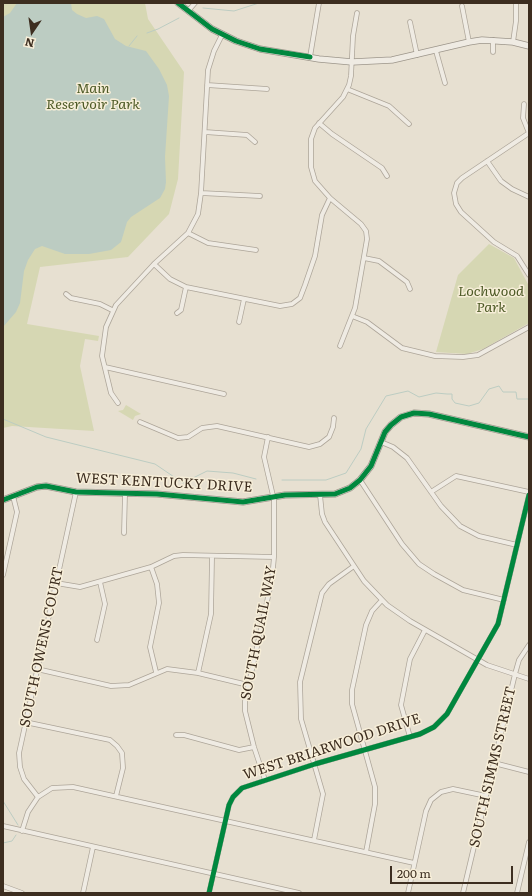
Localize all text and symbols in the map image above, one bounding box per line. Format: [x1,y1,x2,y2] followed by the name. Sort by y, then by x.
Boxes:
[12,12,52,52] north arrow
[23,35,36,53] text: N
[46,81,140,114] park label: Main Reservoir Park
[458,284,524,316] park label: Lochwood Park
[75,470,253,496] street label: WEST KENTUCKY DRIVE
[238,564,280,702] street label: SOUTH QUAIL WAY
[17,565,67,729] street label: SOUTH OWENS COURT
[466,685,520,849] street label: SOUTH SIMMS STREET
[241,710,423,784] street label: WEST BRIARWOOD DRIVE
[392,858,515,884] scale bar
[397,864,431,882] text: 200 m

